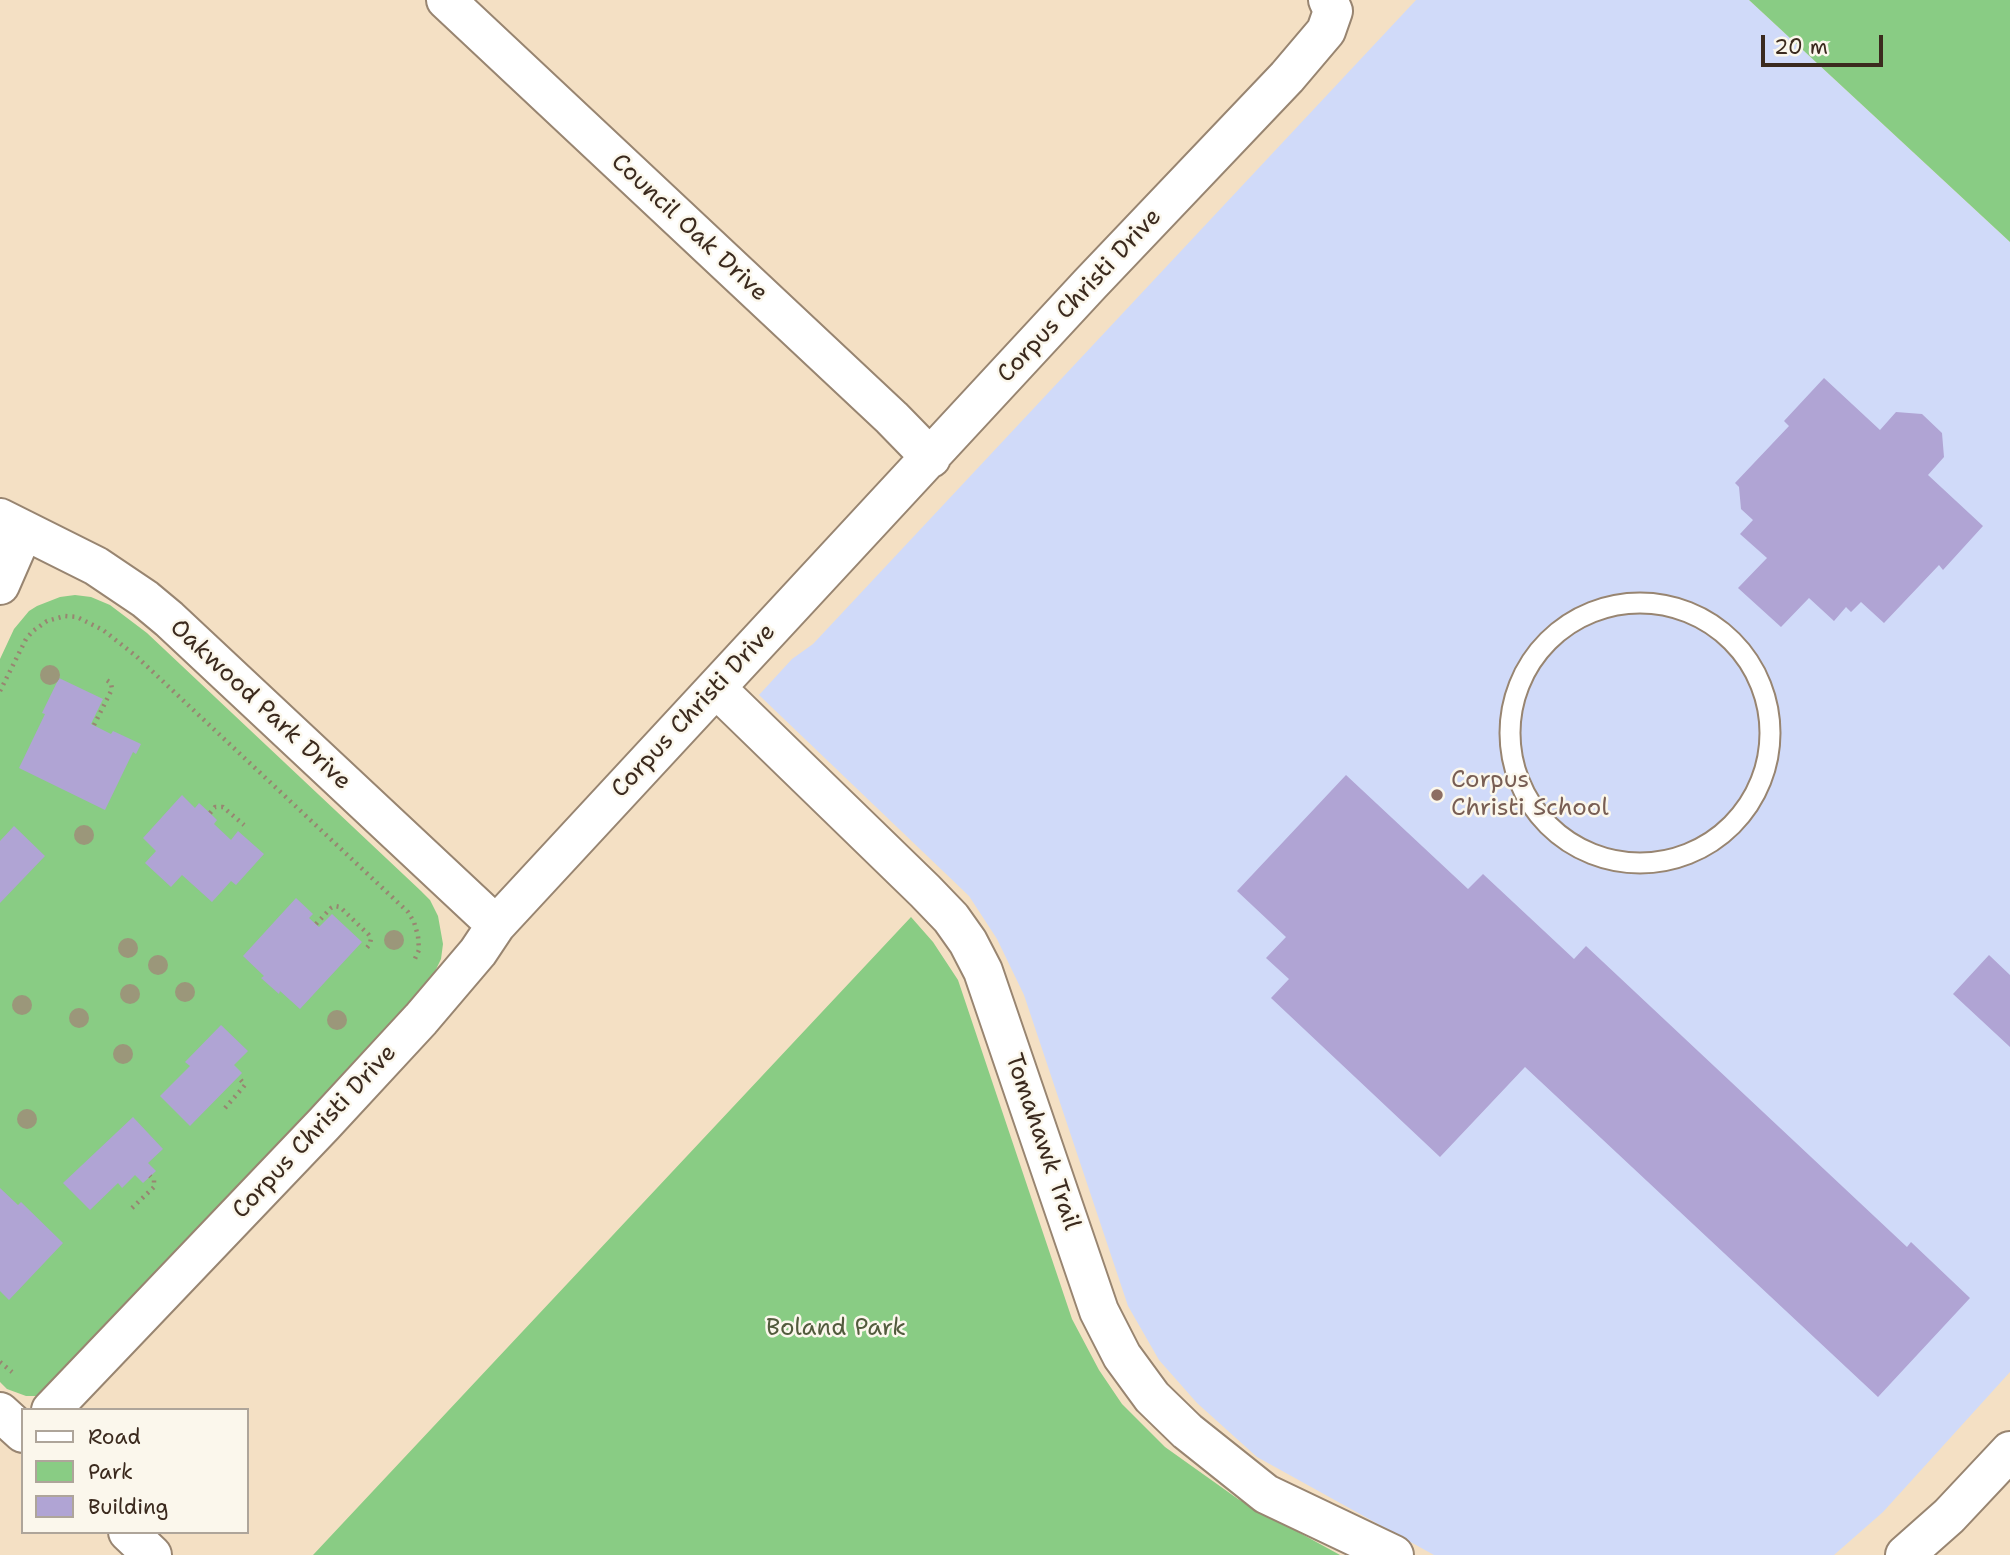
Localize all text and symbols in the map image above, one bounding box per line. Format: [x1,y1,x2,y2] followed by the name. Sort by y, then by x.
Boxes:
[1765,21,1888,65] scale bar
[1774,33,1828,61] text: 20 m
[605,148,773,308] street label: Council Oak Drive
[992,203,1168,389] street label: Corpus Christi Drive
[163,614,357,796] street label: Oakwood Park Drive
[606,618,782,804] street label: Corpus Christi Drive
[1451,767,1609,823] place label: Corpus Christi School
[1429,787,1445,803] marker: Corpus Christi School
[227,1039,403,1225] street label: Corpus Christi Drive
[998,1050,1086,1234] street label: Tomahawk Trail
[766,1315,906,1343] park label: Boland Park
[21,1408,248,1534] legend
[88,1423,141,1451] text: Road
[88,1458,133,1486] text: Park
[88,1493,168,1521] text: Building

